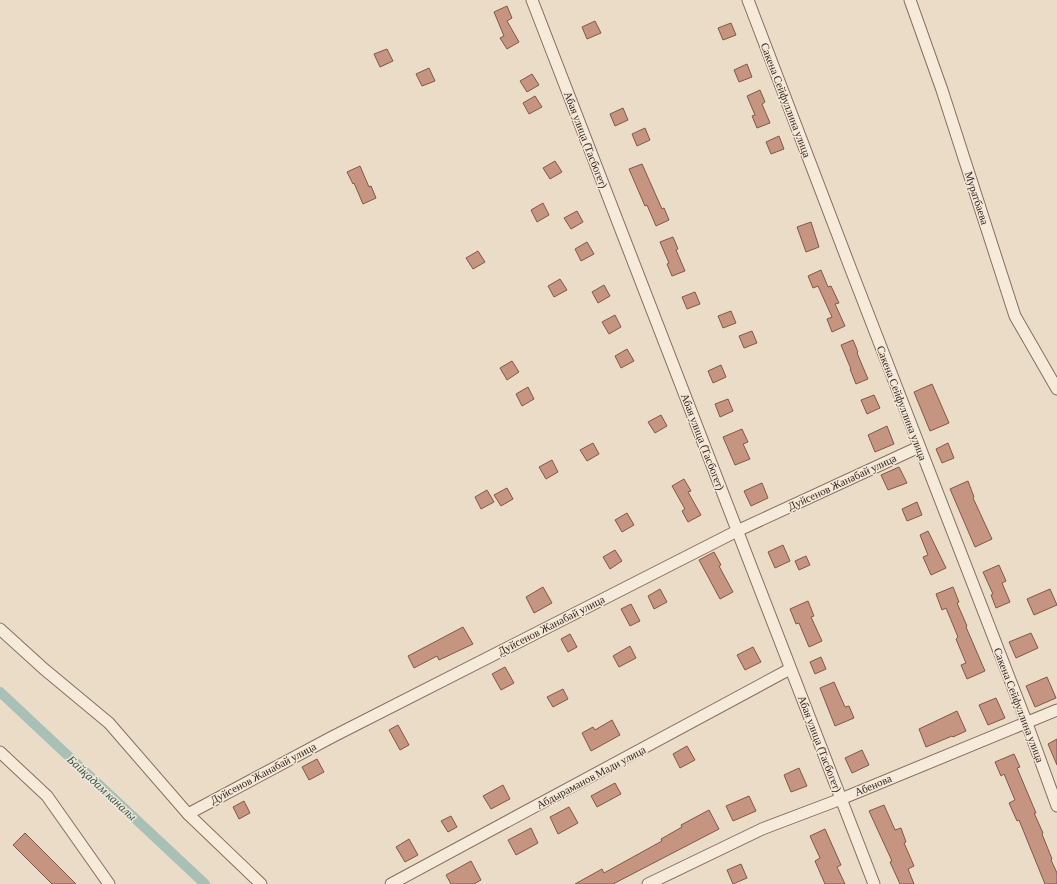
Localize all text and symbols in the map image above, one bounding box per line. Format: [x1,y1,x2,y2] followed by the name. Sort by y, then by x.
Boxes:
[759,41,813,159] street label: Сакена Сейфуллина улица
[561,90,610,191] street label: Абая улица (Тасбогет)
[963,170,991,226] street label: Муратбаева
[875,344,929,462] street label: Сакена Сейфуллина улица
[678,392,727,493] street label: Абая улица (Тасбогет)
[786,452,898,512] street label: Дуйсенов Жанабай улица
[496,593,607,657] street label: Дуйсенов Жанабай улица
[992,646,1046,764] street label: Сакена Сейфуллина улица
[795,694,844,795] street label: Абая улица (Тасбогет)
[208,740,318,806] street label: Дуйсенов Жанабай улица
[534,743,648,811] street label: Абдыраманов Мади улица
[64,752,139,824] water label: Байқадам каналы
[853,772,893,798] street label: Абенова

